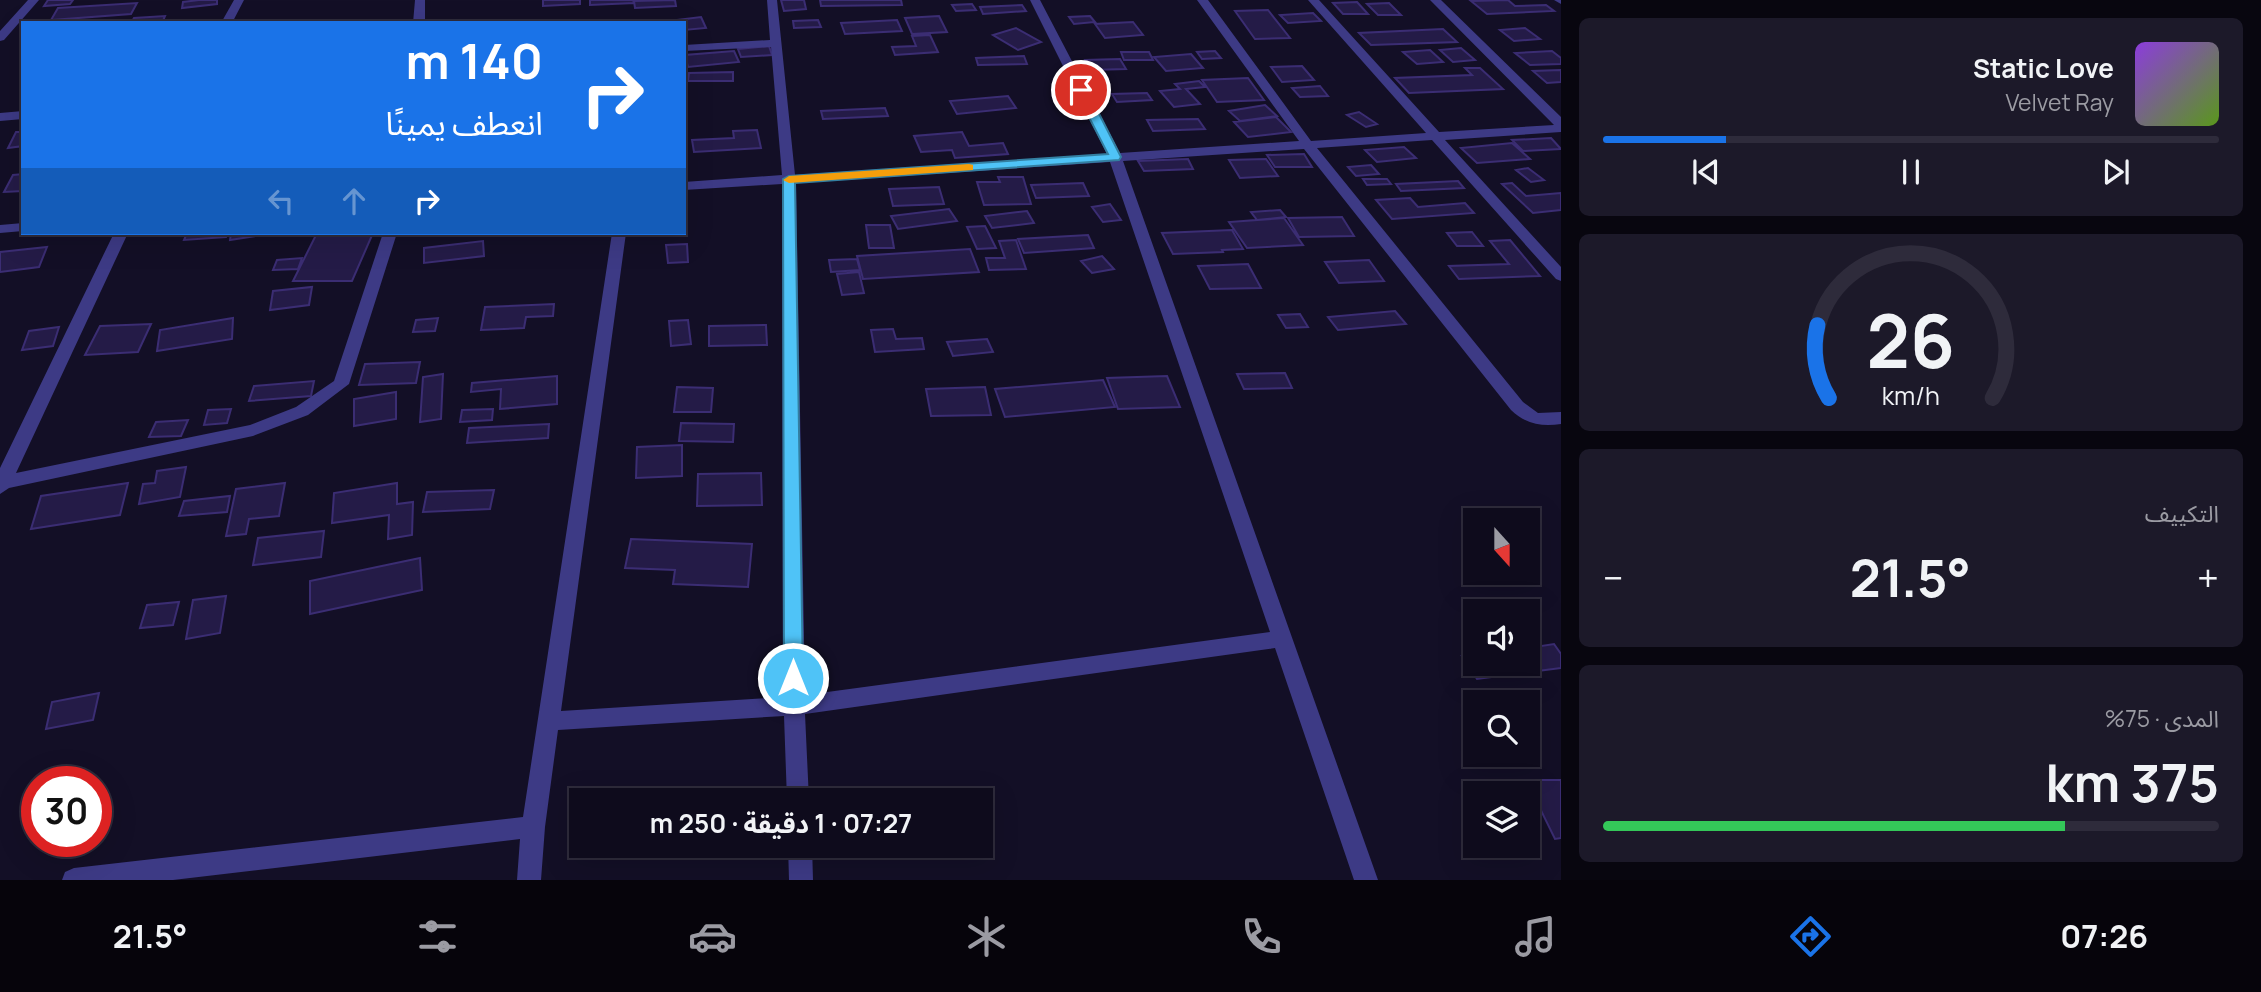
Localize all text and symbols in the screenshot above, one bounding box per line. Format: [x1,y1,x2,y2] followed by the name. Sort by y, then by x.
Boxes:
[406,27,543,94] text: 140 m
[567,49,658,140] icon: right
[1973,50,2114,86] text: Static Love
[1051,60,1111,120] pin
[1062,71,1100,109] icon: arrive
[2005,86,2114,118] text: Velvet Ray
[386,101,543,145] text: انعطف يمينًا
[1687,153,1725,191] icon: previous
[1892,153,1930,191] icon: pause
[2097,153,2135,191] icon: next
[262,182,300,220] icon: left
[335,182,373,220] icon: ahead
[408,182,446,220] icon: right
[1867,291,1955,391] text: 26
[1882,378,1940,413] text: km/h
[2145,497,2219,529] text: التكييف
[1463,508,1540,584] north arrow
[1463,508,1540,858] map controls
[1850,542,1971,613] text: 21.5°
[1603,551,1624,603] text: −
[2197,551,2219,603] text: +
[1463,599,1540,676] button: sound
[756,641,830,715] position arrow
[1463,690,1540,767] button: search
[2105,702,2219,734] text: المدى · 75%
[2045,747,2219,818] text: 375 km
[21,766,112,857] speed limit sign: 30
[1463,781,1540,858] button: layers
[650,805,912,841] text: 07:27 · 1 دقيقة · 250 m
[413,912,462,961] icon: filters
[688,912,737,961] icon: car
[962,912,1011,961] icon: climate
[1237,912,1286,961] icon: phone
[1511,912,1560,961] icon: music
[1786,912,1835,961] icon: directions
[113,914,187,958] text: 21.5°
[2060,914,2148,958] text: 07:26

